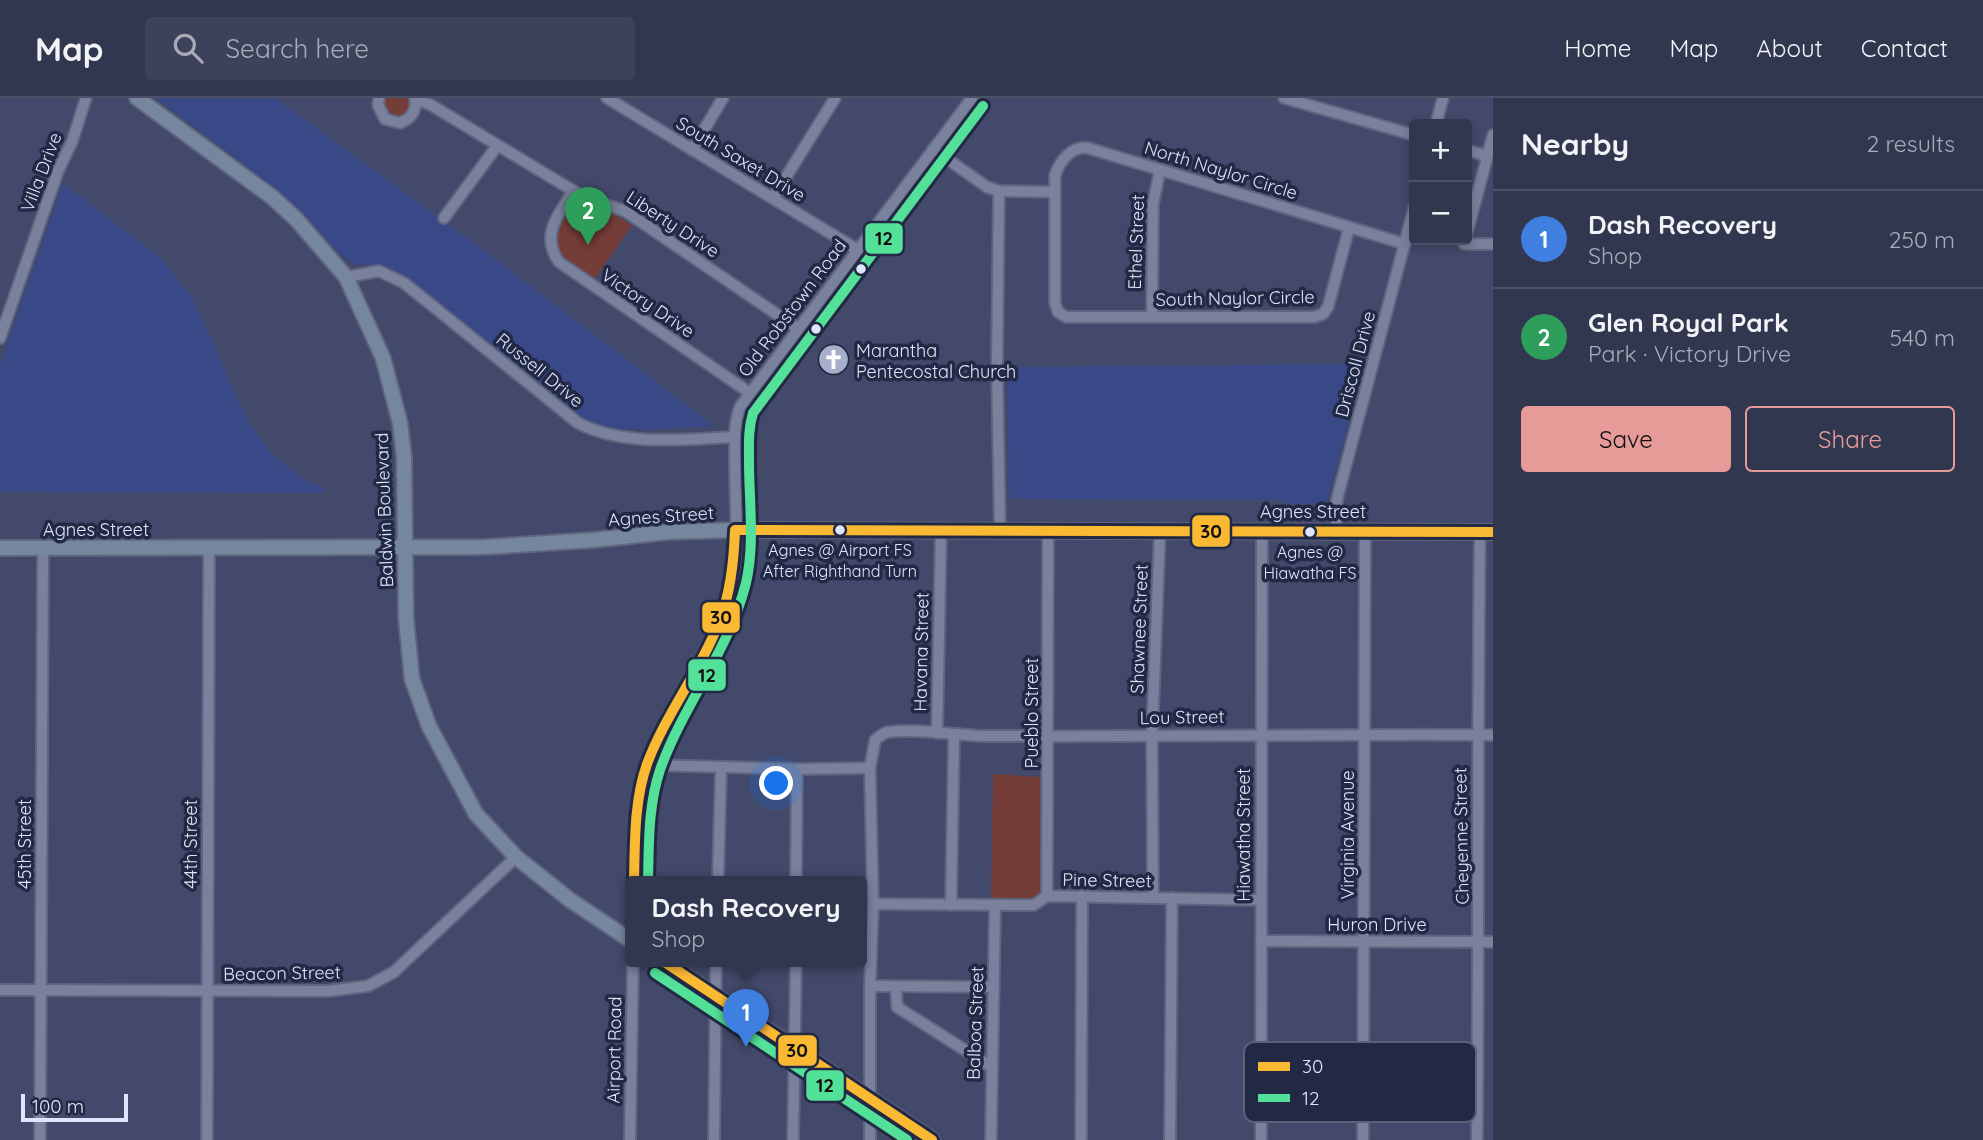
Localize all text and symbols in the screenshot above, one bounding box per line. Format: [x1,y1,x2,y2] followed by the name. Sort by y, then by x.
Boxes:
[145,17,635,80] search box
[35,28,103,69] text: Map
[169,29,207,67] icon: search
[225,32,369,65] text: Search here
[1564,33,1631,63] text: Home
[1669,33,1718,63] text: Map
[1756,33,1823,63] text: About
[1861,33,1948,63] text: Contact
[672,111,810,207] street label: South Saxet Drive
[1409,119,1472,245] map controls
[1409,119,1472,182] button: +
[1521,125,1629,163] text: Nearby
[15,129,67,215] street label: Villa Drive
[1866,129,1955,158] text: 2 results
[1142,136,1300,204] street label: North Naylor Circle
[1409,182,1472,245] button: −
[622,185,724,263] street label: Liberty Drive
[565,187,611,245] pin: 2
[1123,194,1149,290] street label: Ethel Street
[1588,208,1777,241] text: Dash Recovery
[864,222,904,255] line badge: 12
[1540,225,1548,254] text: 1
[1889,225,1955,254] text: 250 m
[875,226,893,250] text: 12
[733,235,851,381] street label: Old Robstown Road
[1588,241,1642,270] text: Shop
[854,262,868,276] unlabelled marker
[597,263,699,343] street label: Victory Drive
[1155,285,1315,311] street label: South Naylor Circle
[1588,306,1789,339] text: Glen Royal Park
[1330,308,1380,420] street label: Driscoll Drive
[809,322,823,336] unlabelled marker
[1537,323,1551,352] text: 2
[1889,323,1955,352] text: 540 m
[492,328,588,412] street label: Russell Drive
[856,339,1016,383] place label: Marantha Pentecostal Church
[1588,339,1791,368] text: Park · Victory Drive
[816,343,850,377] church icon: Marantha Pentecostal Church
[1521,406,1731,472] button: Save
[1745,406,1955,472] button: Share
[370,432,398,588] street label: Baldwin Boulevard
[1260,500,1366,523] street label: Agnes Street
[607,501,715,531] street label: Agnes Street
[1191,514,1231,548] line badge: 30
[43,518,149,541] street label: Agnes Street
[1200,519,1222,543] text: 30
[833,523,847,537] marker: Agnes @ Airport FS After Righthand Turn
[1303,525,1317,539] marker: Agnes @ Hiawatha FS
[763,540,917,581] place label: Agnes @ Airport FS After Righthand Turn
[1264,542,1356,583] place label: Agnes @ Hiawatha FS
[1125,564,1153,694] street label: Shawnee Street
[908,592,934,712] street label: Havana Street
[701,601,741,634] line badge: 30
[710,605,732,629] text: 30
[687,658,727,692] line badge: 12
[1020,658,1043,768] street label: Pueblo Street
[698,663,716,687] text: 12
[1139,705,1225,729] street label: Lou Street
[759,766,793,800] your location
[1448,767,1474,905] street label: Cheyenne Street
[1232,768,1255,902] street label: Hiawatha Street
[1336,770,1359,900] street label: Virginia Avenue
[13,799,36,889] street label: 45th Street
[179,799,202,889] street label: 44th Street
[1062,868,1152,892] street label: Pine Street
[625,876,867,967] popup
[651,891,841,924] text: Dash Recovery
[1327,913,1427,936] street label: Huron Drive
[651,924,705,953] text: Shop
[223,960,341,986] street label: Beacon Street
[962,966,988,1080] street label: Balboa Street
[723,989,769,1047] pin: 1
[602,996,626,1104] street label: Airport Road
[777,1034,818,1067] line badge: 30
[786,1038,808,1062] text: 30
[1244,1042,1476,1122] legend
[1302,1054,1323,1078] text: 30
[805,1069,845,1102] line badge: 12
[816,1073,834,1097] text: 12
[1302,1086,1320,1110] text: 12
[21,1091,128,1123] scale bar
[32,1094,84,1118] text: 100 m

